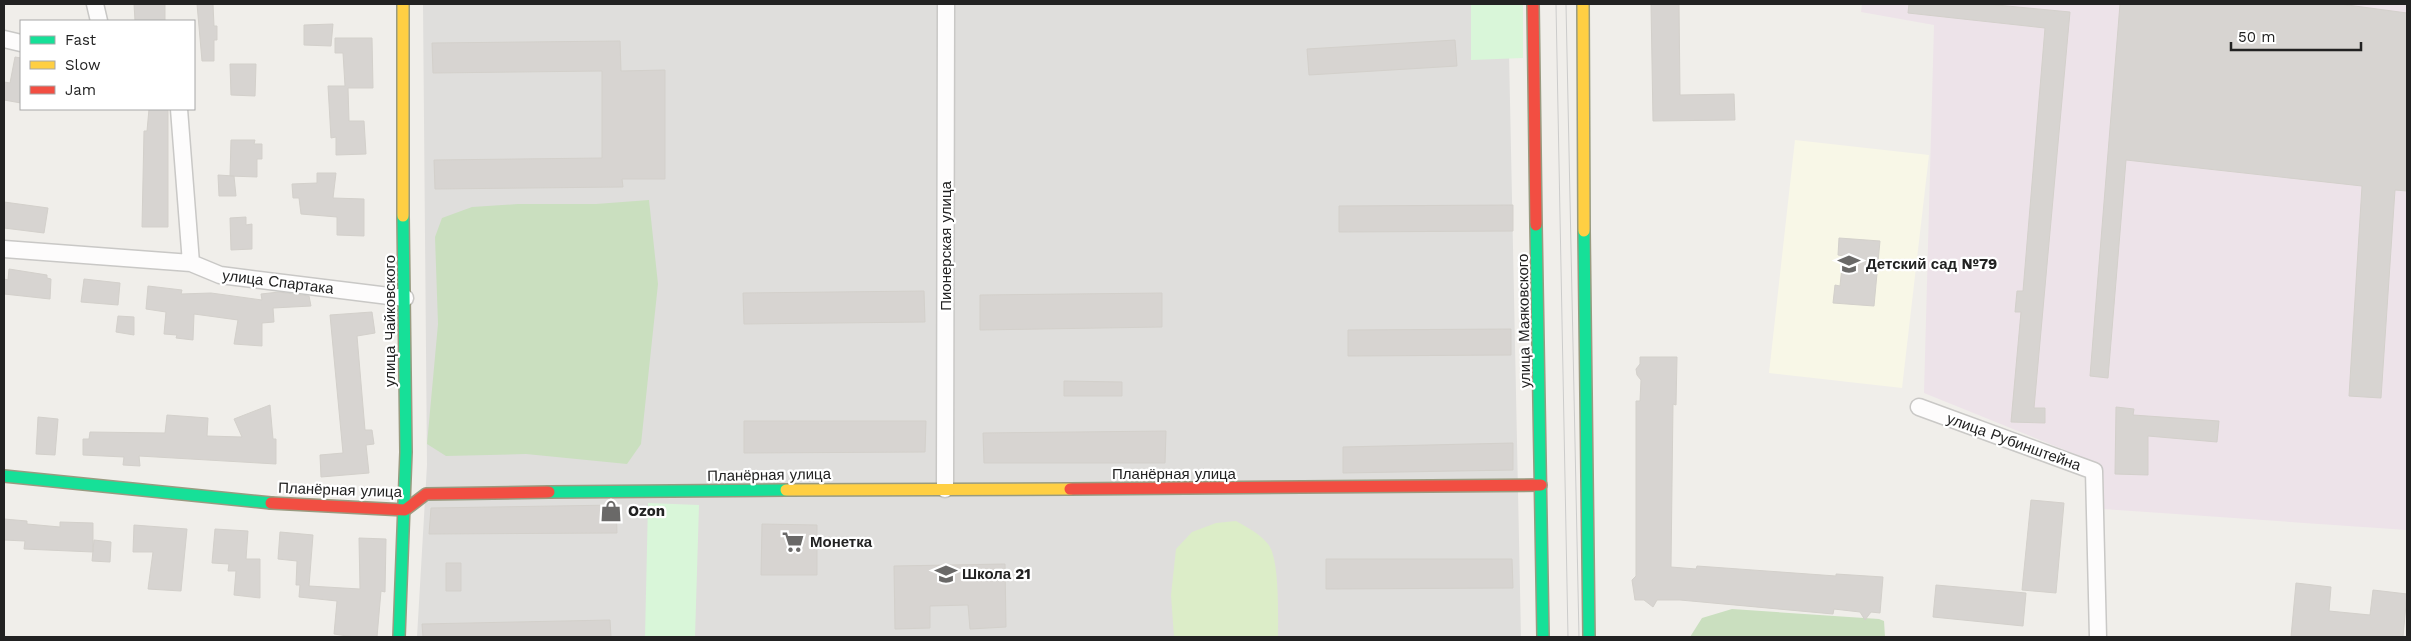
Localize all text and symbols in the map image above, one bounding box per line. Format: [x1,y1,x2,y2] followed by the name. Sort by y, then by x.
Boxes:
[20,20,195,110] legend
[2231,20,2361,52] scale bar
[2238,28,2275,46] text: 50 m
[65,31,97,49] text: Fast
[65,56,101,74] text: Slow
[65,81,96,99] text: Jam
[937,181,955,311] street label: Пионерская улица
[1836,251,1862,277] school or university icon: Детский сад №79
[1514,254,1534,388] street label: улица Маяковского
[381,255,399,387] street label: улица Чайковского
[1866,255,1997,273] place label: Детский сад №79
[221,266,335,298] street label: улица Спартака
[1944,409,2084,475] street label: улица Рубинштейна
[707,465,832,485] street label: Планёрная улица
[1112,465,1237,483] street label: Планёрная улица
[278,479,403,501] street label: Планёрная улица
[598,498,624,524] shop icon: Ozon
[628,502,665,520] place label: Ozon
[780,529,806,555] supermarket icon: Монетка
[810,533,873,551] place label: Монетка
[933,561,959,587] school or university icon: Школа 21
[962,565,1031,583] place label: Школа 21

